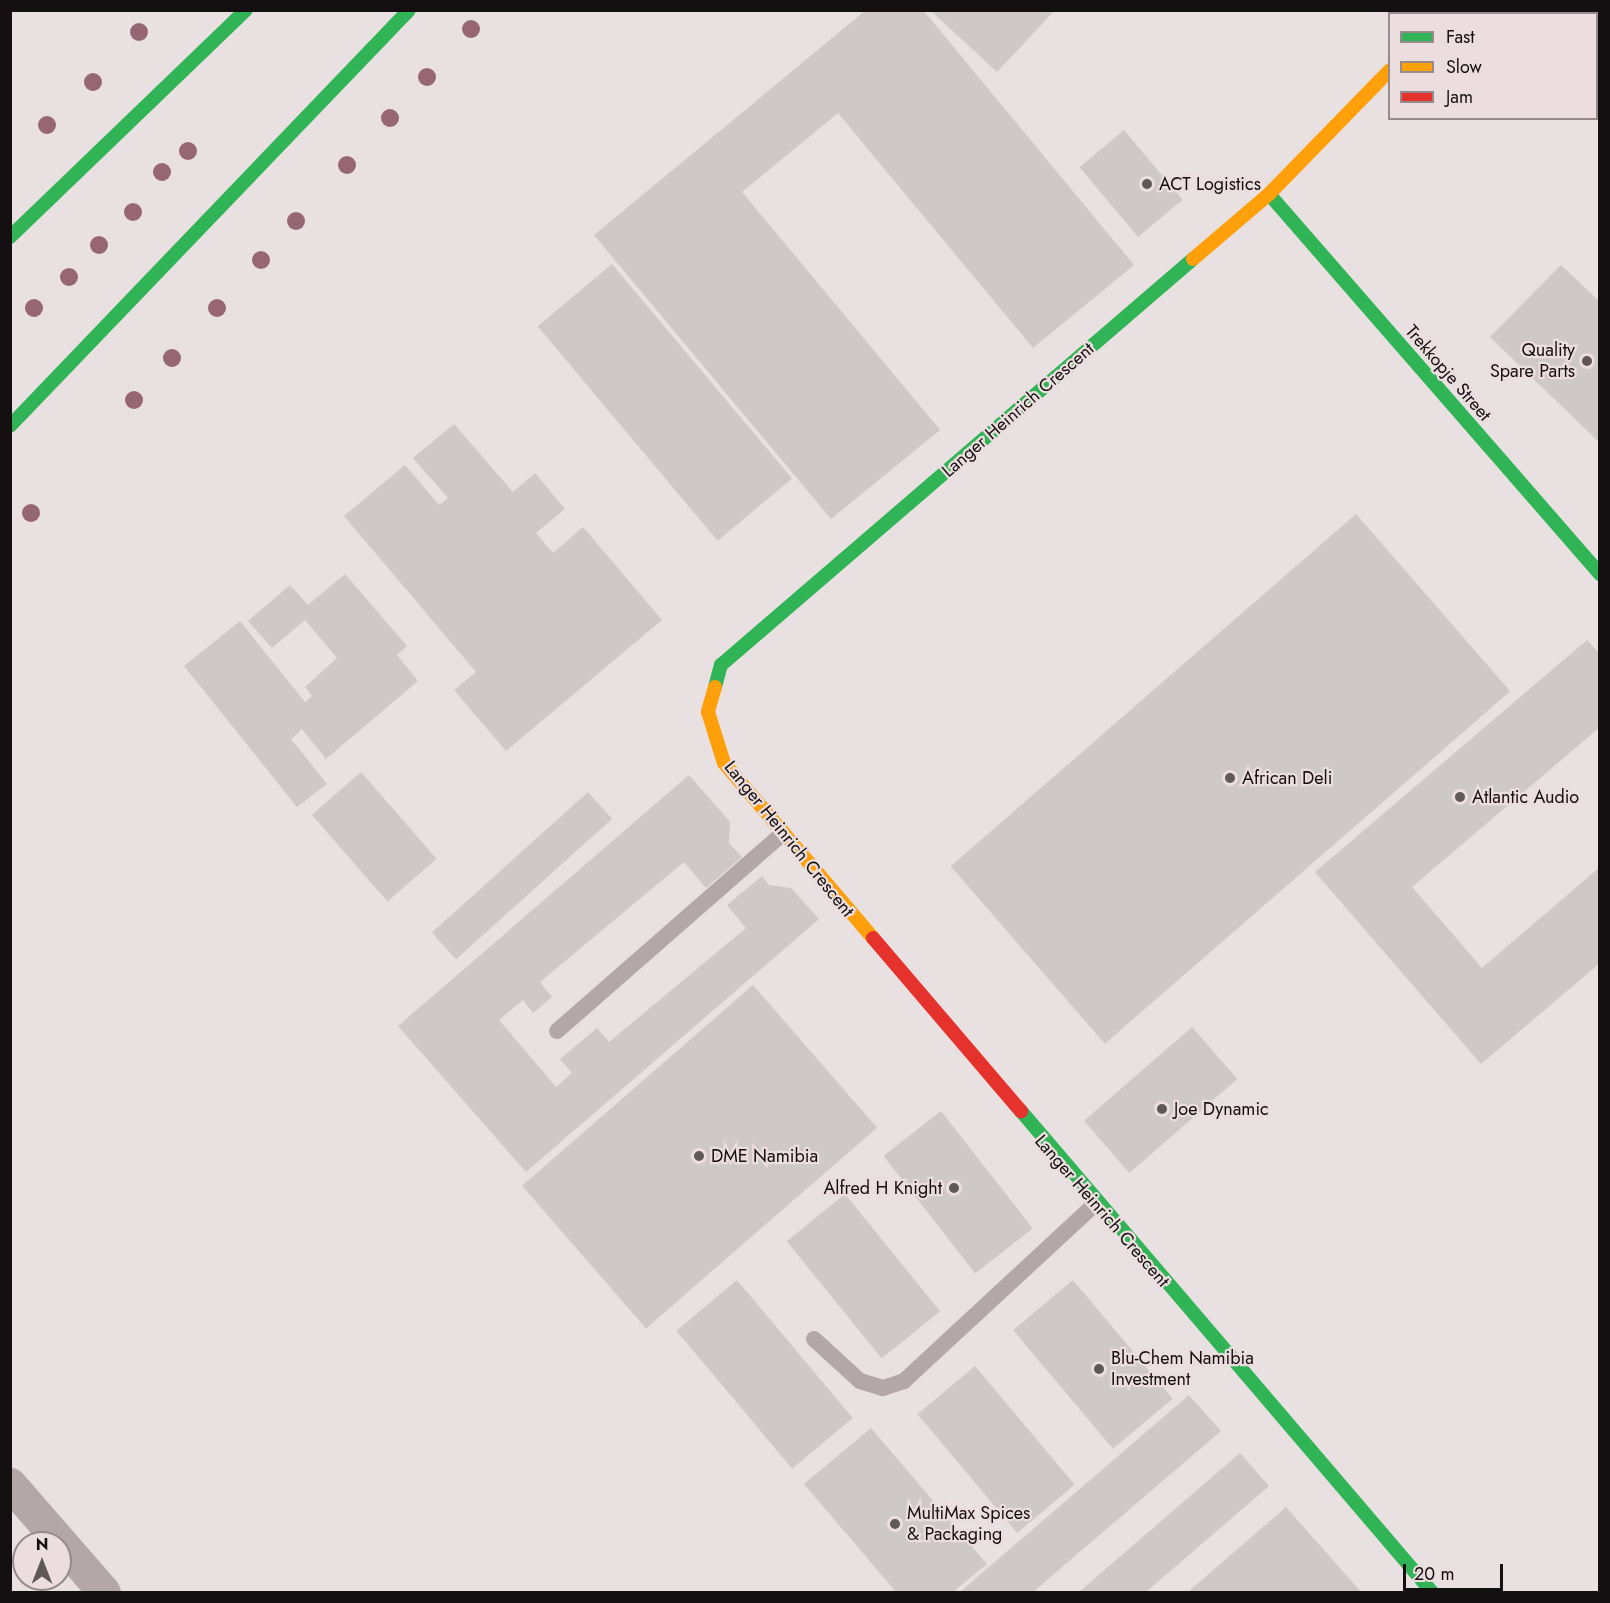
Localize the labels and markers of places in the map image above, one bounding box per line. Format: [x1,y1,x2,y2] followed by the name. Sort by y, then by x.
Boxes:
[1159,173,1261,195] place label: ACT Logistics
[1140,177,1154,191] marker: ACT Logistics
[1490,340,1575,382] place label: Quality Spare Parts
[1580,354,1594,368] marker: Quality Spare Parts
[1242,767,1332,789] place label: African Deli
[1223,771,1237,785] marker: African Deli
[1472,786,1579,808] place label: Atlantic Audio
[1453,790,1467,804] marker: Atlantic Audio
[1174,1098,1269,1120] place label: Joe Dynamic
[1155,1102,1169,1116] marker: Joe Dynamic
[711,1145,818,1167] place label: DME Namibia
[692,1149,706,1163] marker: DME Namibia
[823,1177,942,1199] place label: Alfred H Knight
[947,1181,961,1195] marker: Alfred H Knight
[1111,1348,1254,1390] place label: Blu-Chem Namibia Investment
[1092,1362,1106,1376] marker: Blu-Chem Namibia Investment
[907,1503,1030,1546] place label: MultiMax Spices & Packaging
[888,1517,902,1531] marker: MultiMax Spices & Packaging

